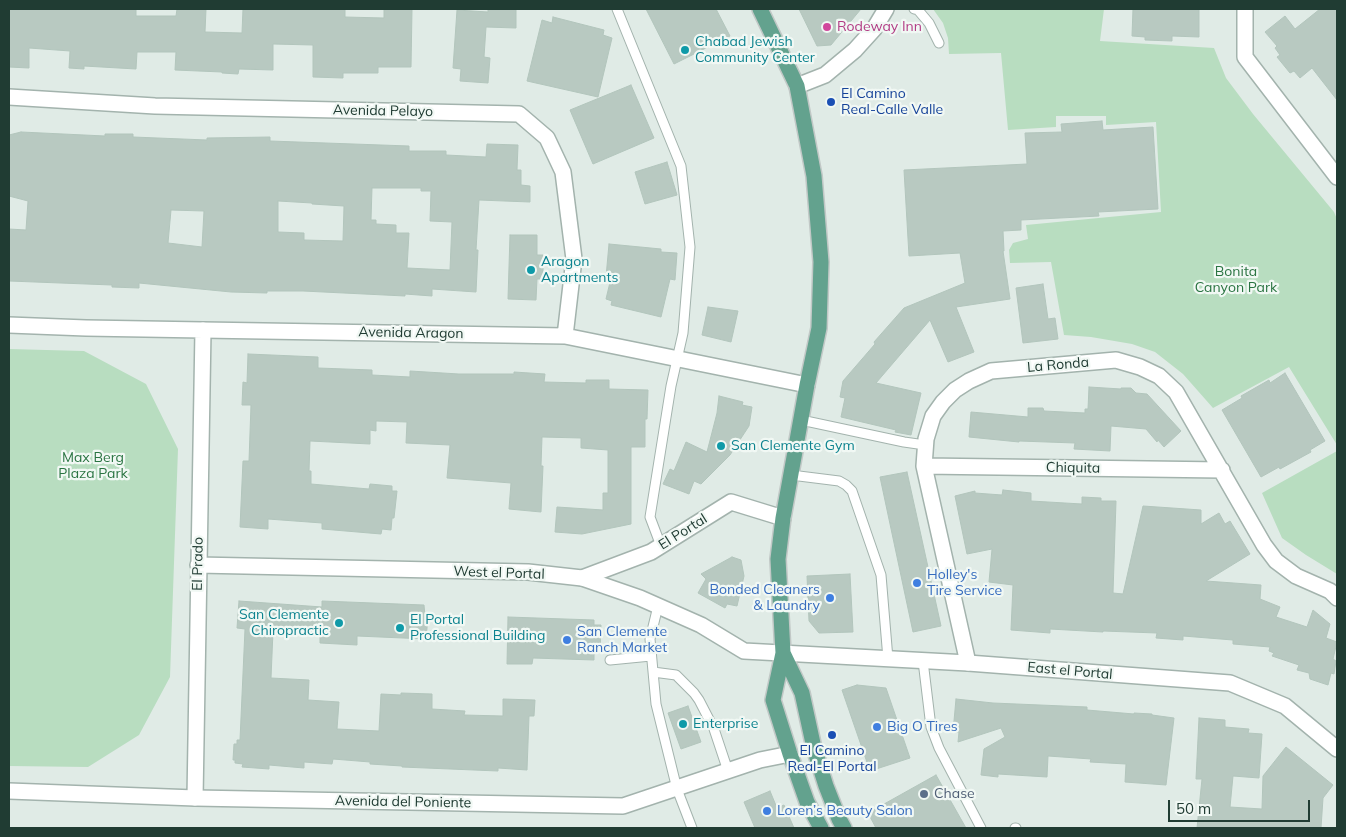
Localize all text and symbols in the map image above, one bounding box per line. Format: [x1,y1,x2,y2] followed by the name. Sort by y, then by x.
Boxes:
[837,19,922,35] place label: Rodeway Inn
[821,21,833,33] marker: Rodeway Inn
[695,34,815,66] place label: Chabad Jewish Community Center
[679,44,691,56] marker: Chabad Jewish Community Center
[841,86,943,118] place label: El Camino Real-Calle Valle
[825,96,837,108] marker: El Camino Real-Calle Valle
[333,102,433,120] street label: Avenida Pelayo
[541,254,618,286] place label: Aragon Apartments
[525,264,537,276] marker: Aragon Apartments
[1195,264,1277,296] park label: Bonita Canyon Park
[358,324,464,342] street label: Avenida Aragon
[1026,354,1090,376] street label: La Ronda
[731,438,855,454] place label: San Clemente Gym
[715,440,727,452] marker: San Clemente Gym
[58,450,128,482] park label: Max Berg Plaza Park
[1046,459,1100,477] street label: Chiquita
[656,511,710,553] street label: El Portal
[189,537,207,591] street label: El Prado
[453,563,545,583] street label: West el Portal
[927,567,1002,600] place label: Holley's Tire Service
[911,577,923,589] marker: Holley's Tire Service
[710,582,820,614] place label: Bonded Cleaners & Laundry
[824,592,836,604] marker: Bonded Cleaners & Laundry
[239,607,329,640] place label: San Clemente Chiropractic
[410,612,545,644] place label: El Portal Professional Building
[333,617,345,629] marker: San Clemente Chiropractic
[394,622,406,634] marker: El Portal Professional Building
[577,624,667,656] place label: San Clemente Ranch Market
[561,634,573,646] marker: San Clemente Ranch Market
[1027,659,1113,683] street label: East el Portal
[693,716,758,732] place label: Enterprise
[677,718,689,730] marker: Enterprise
[887,719,958,735] place label: Big O Tires
[871,721,883,733] marker: Big O Tires
[826,729,838,741] marker: El Camino Real-El Portal
[788,743,876,776] place label: El Camino Real-El Portal
[934,786,975,802] place label: Chase
[918,788,930,800] marker: Chase
[1171,790,1314,822] scale bar
[335,792,471,812] street label: Avenida del Poniente
[1176,799,1211,818] text: 50 m
[777,803,913,819] place label: Loren’s Beauty Salon
[761,805,773,817] marker: Loren’s Beauty Salon

